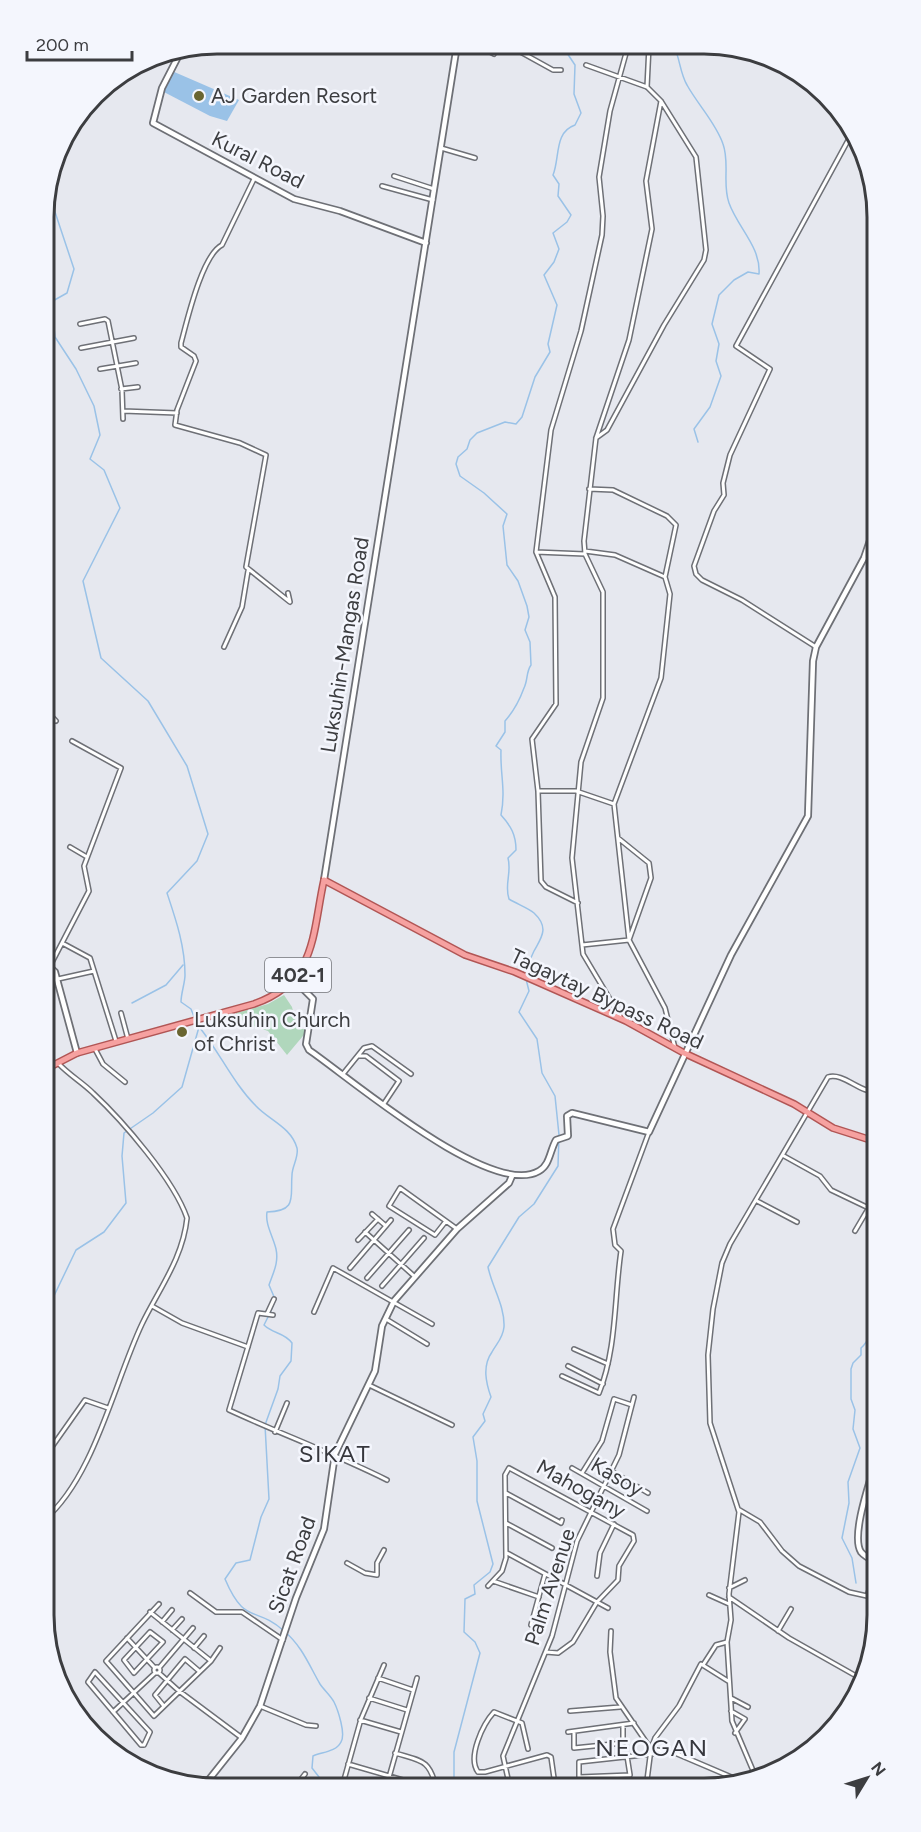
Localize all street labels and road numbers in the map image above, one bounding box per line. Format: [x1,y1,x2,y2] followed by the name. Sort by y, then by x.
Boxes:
[208,126,309,193] street label: Kural Road
[315,535,374,755] street label: Luksuhin-Mangas Road
[507,943,708,1054] street label: Tagaytay Bypass Road
[265,958,331,992] road number: 402-1
[587,1452,648,1501] street label: Kasoy
[532,1454,630,1523] street label: Mahogany
[262,1513,321,1617] street label: Sicat Road
[519,1525,580,1648] street label: Palm Avenue

